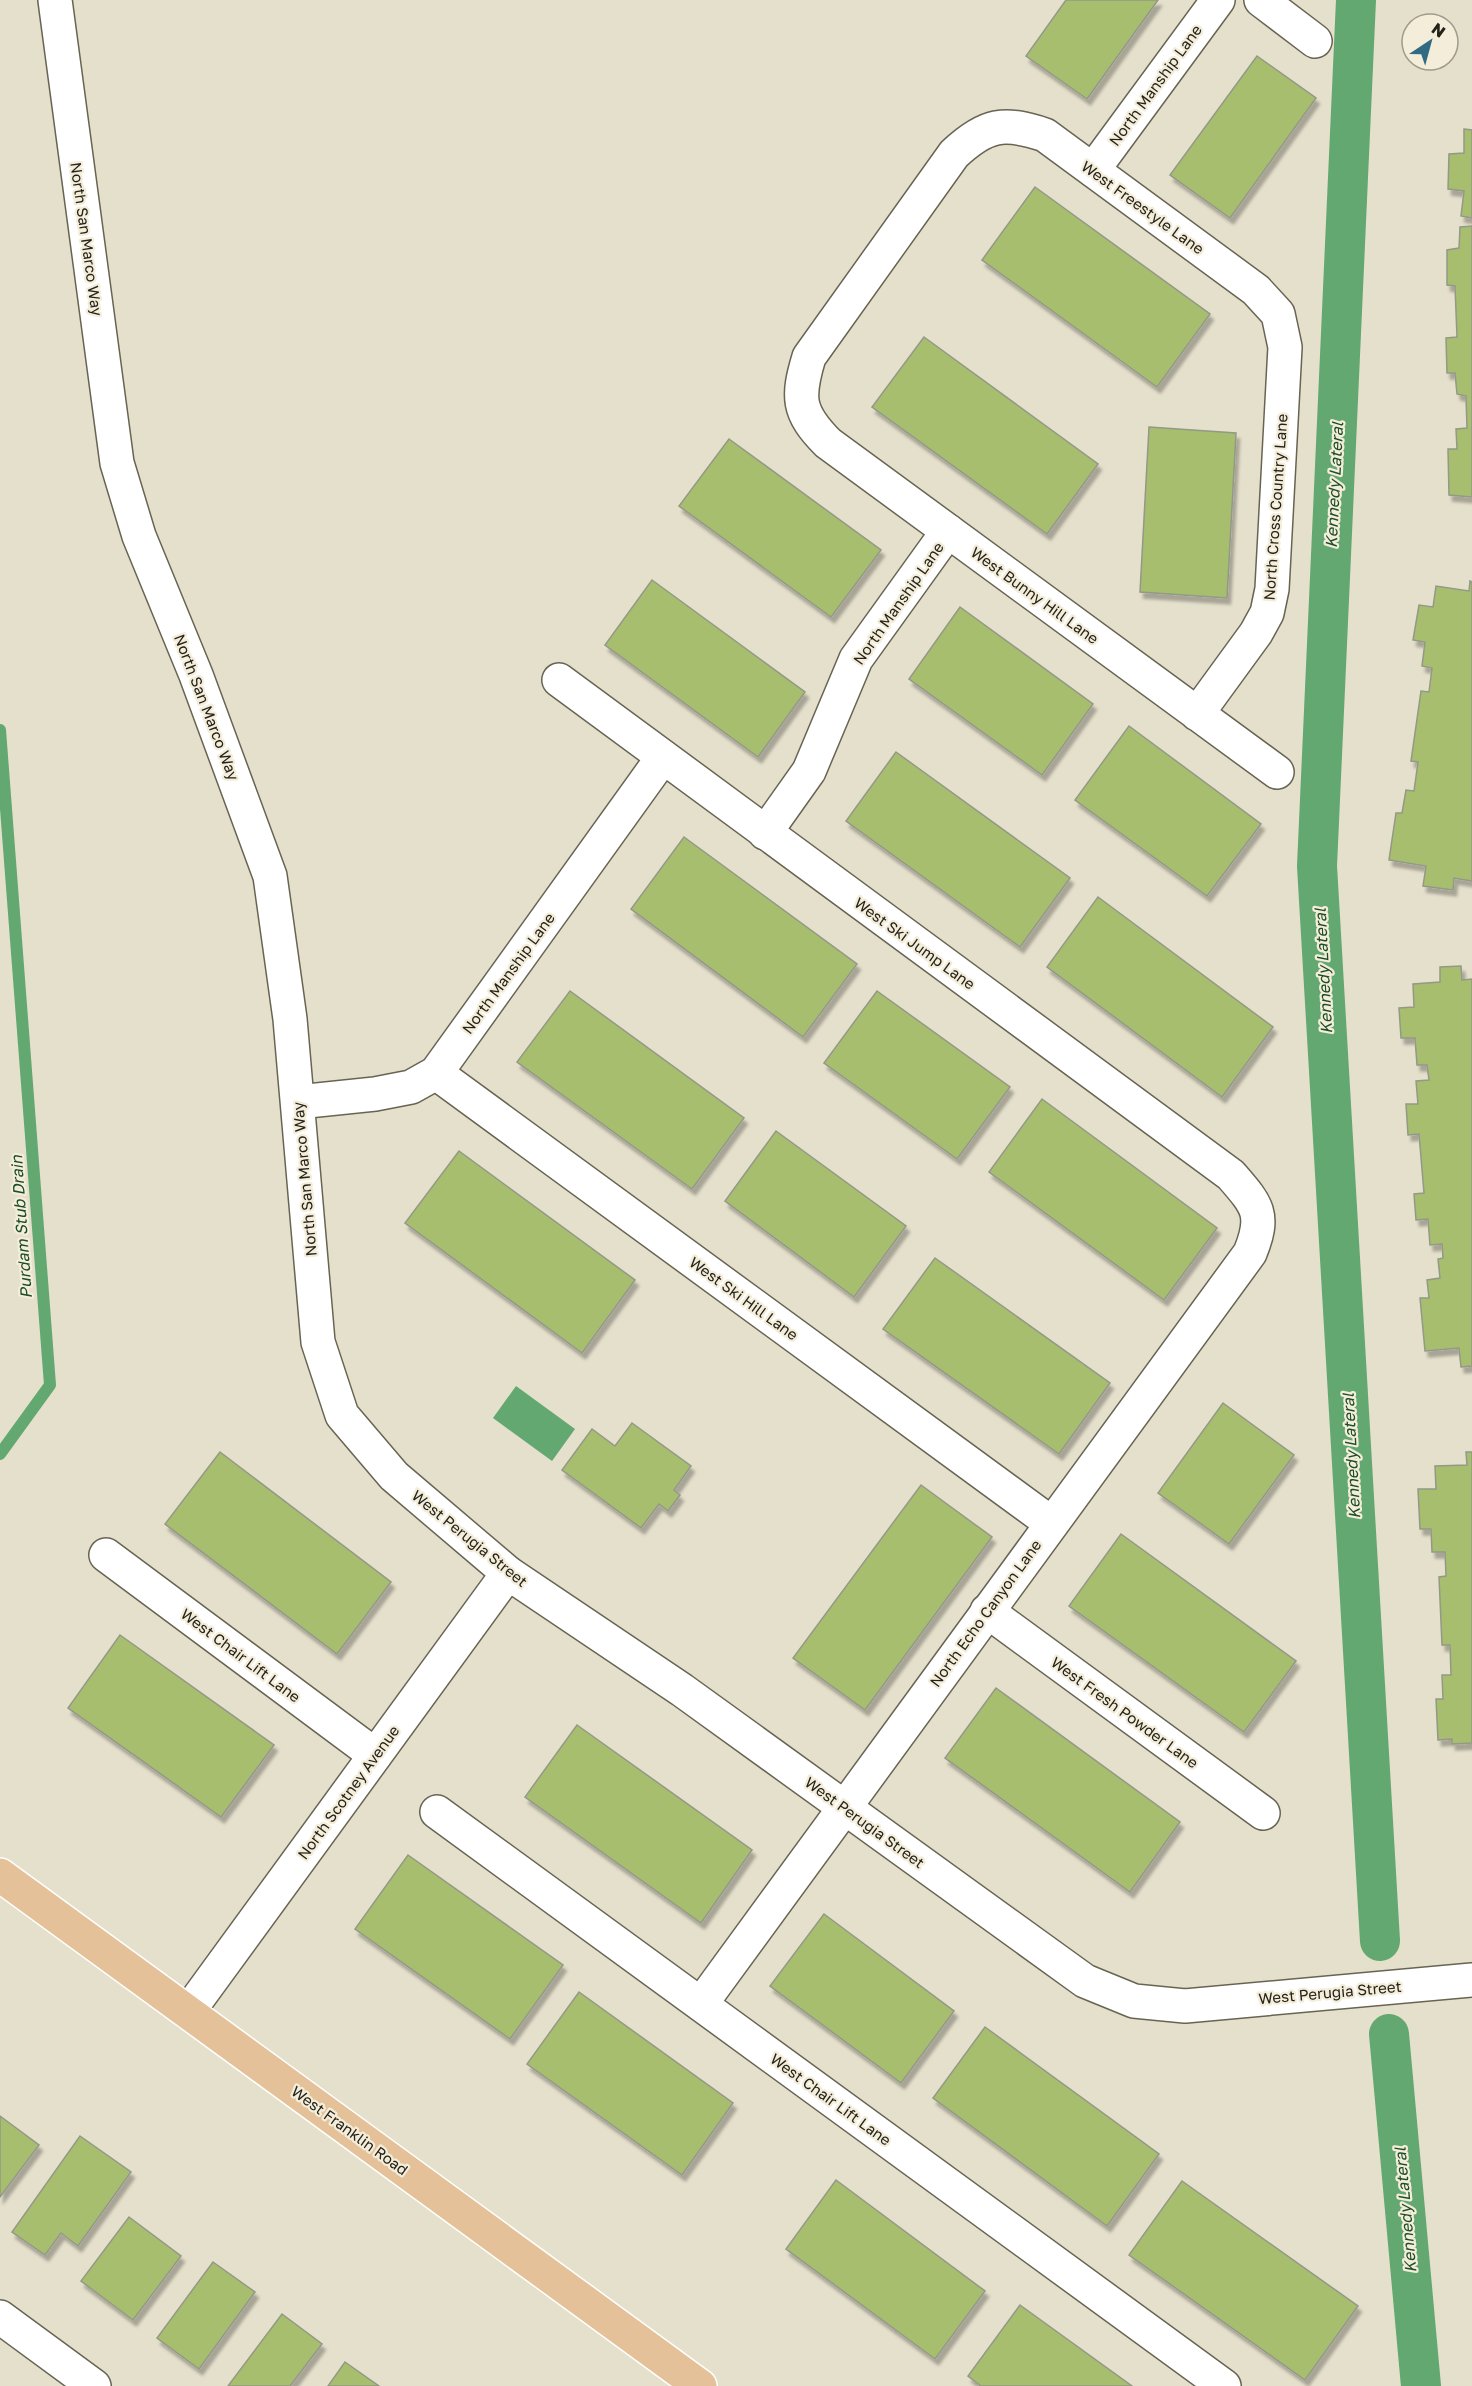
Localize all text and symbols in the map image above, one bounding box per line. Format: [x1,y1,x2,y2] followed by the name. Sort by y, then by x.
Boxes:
[1400,12,1460,72] north arrow
[1428,18,1450,42] text: N
[1105,21,1205,149] street label: North Manship Lane
[1078,156,1208,258] street label: West Freestyle Lane
[67,161,107,318] street label: North San Marco Way
[1260,413,1291,601] street label: North Cross Country Lane
[1321,421,1347,548] water label: Kennedy Lateral
[849,538,947,668] street label: North Manship Lane
[968,543,1103,648] street label: West Bunny Hill Lane
[171,631,243,783] street label: North San Marco Way
[851,893,979,993] street label: West Ski Jump Lane
[1310,907,1336,1034] water label: Kennedy Lateral
[458,909,558,1037] street label: North Manship Lane
[288,1100,320,1257] street label: North San Marco Way
[6,1154,36,1299] water label: Purdam Stub Drain
[686,1253,802,1344] street label: West Ski Hill Lane
[1338,1392,1364,1519] water label: Kennedy Lateral
[409,1486,531,1590] street label: West Perugia Street
[926,1536,1045,1690] street label: North Echo Canyon Lane
[178,1604,304,1706] street label: West Chair Lift Lane
[1048,1653,1202,1772] street label: West Fresh Powder Lane
[293,1721,403,1862] street label: North Scotney Avenue
[802,1773,928,1871] street label: West Perugia Street
[1258,1977,1402,2007] street label: West Perugia Street
[767,2049,895,2149] street label: West Chair Lift Lane
[288,2082,412,2178] street label: West Franklin Road
[1389,2146,1420,2274] water label: Kennedy Lateral

